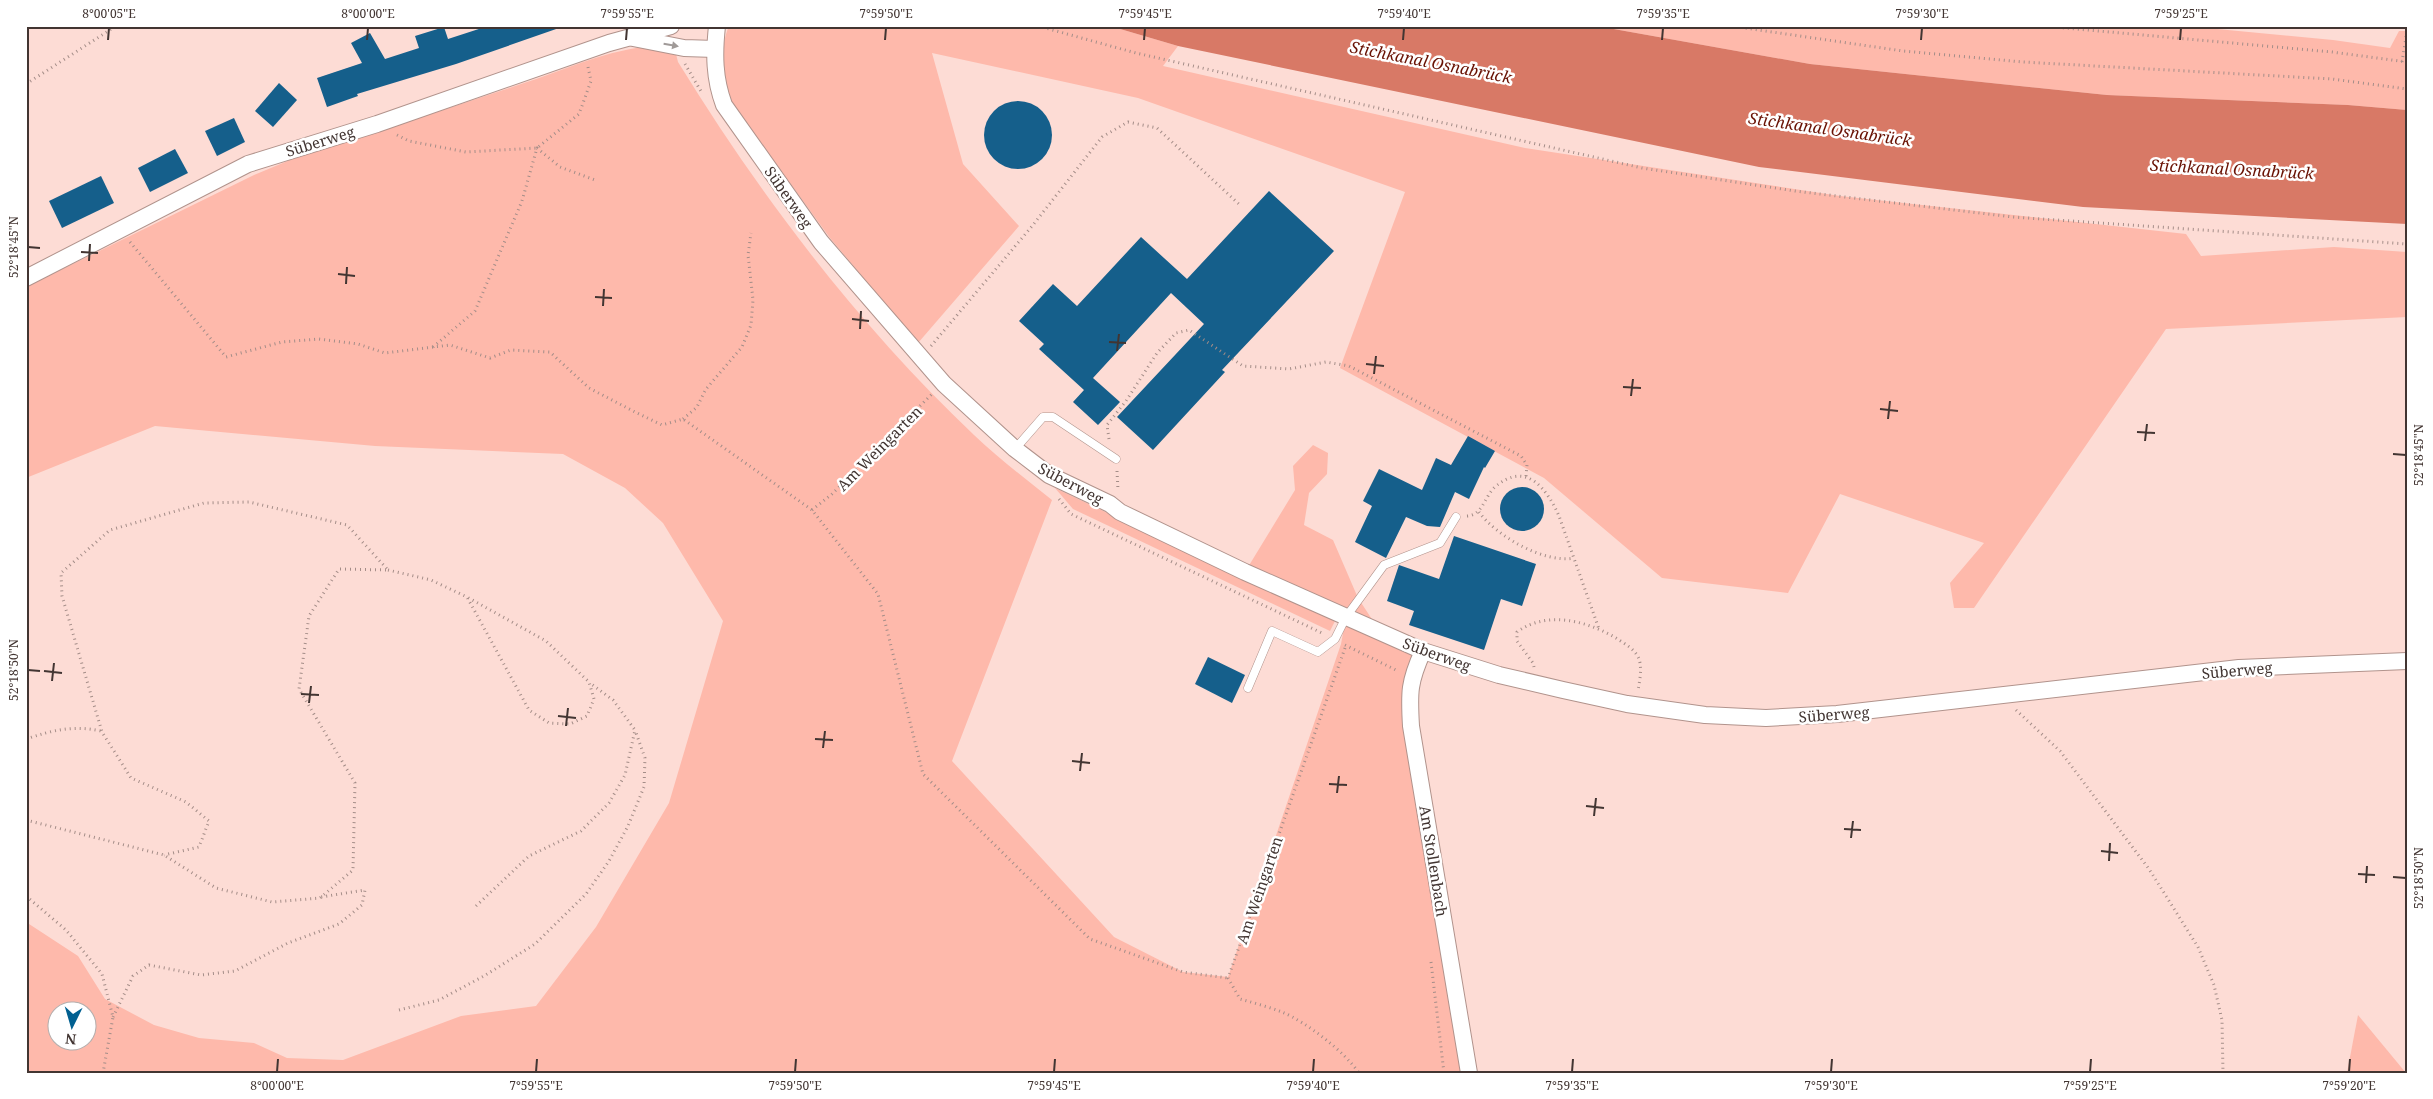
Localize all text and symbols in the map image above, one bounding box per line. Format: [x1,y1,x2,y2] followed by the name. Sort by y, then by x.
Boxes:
[82,5,136,22] text: 8°00'05"E
[341,5,395,22] text: 8°00'00"E
[600,5,654,22] text: 7°59'55"E
[859,5,913,22] text: 7°59'50"E
[1118,5,1172,22] text: 7°59'45"E
[1377,5,1431,22] text: 7°59'40"E
[1636,5,1690,22] text: 7°59'35"E
[1895,5,1949,22] text: 7°59'30"E
[2154,5,2208,22] text: 7°59'25"E
[1348,36,1515,89] water label: Stichkanal Osnabrück
[664,42,680,50] one-way arrow
[1747,107,1914,151] water label: Stichkanal Osnabrück
[283,121,357,161] street label: Süberweg
[2149,154,2315,184] water label: Stichkanal Osnabrück
[760,162,818,232] street label: Süberweg
[5,216,22,278] text: 52°18'45"N
[832,401,926,495] street label: Am Weingarten
[2410,424,2427,486] text: 52°18'45"N
[1035,458,1107,508] street label: Süberweg
[1400,632,1474,676] street label: Süberweg
[5,639,22,701] text: 52°18'50"N
[2201,657,2273,683] street label: Süberweg
[1798,702,1870,726] street label: Süberweg
[1415,804,1453,918] street label: Am Stollenbach
[1231,833,1287,946] street label: Am Weingarten
[2410,847,2427,909] text: 52°18'50"N
[48,1002,98,1052] north arrow
[64,1030,77,1049] text: N
[250,1077,304,1094] text: 8°00'00"E
[509,1077,563,1094] text: 7°59'55"E
[768,1077,822,1094] text: 7°59'50"E
[1027,1077,1081,1094] text: 7°59'45"E
[1286,1077,1340,1094] text: 7°59'40"E
[1545,1077,1599,1094] text: 7°59'35"E
[1804,1077,1858,1094] text: 7°59'30"E
[2063,1077,2117,1094] text: 7°59'25"E
[2322,1077,2376,1094] text: 7°59'20"E

